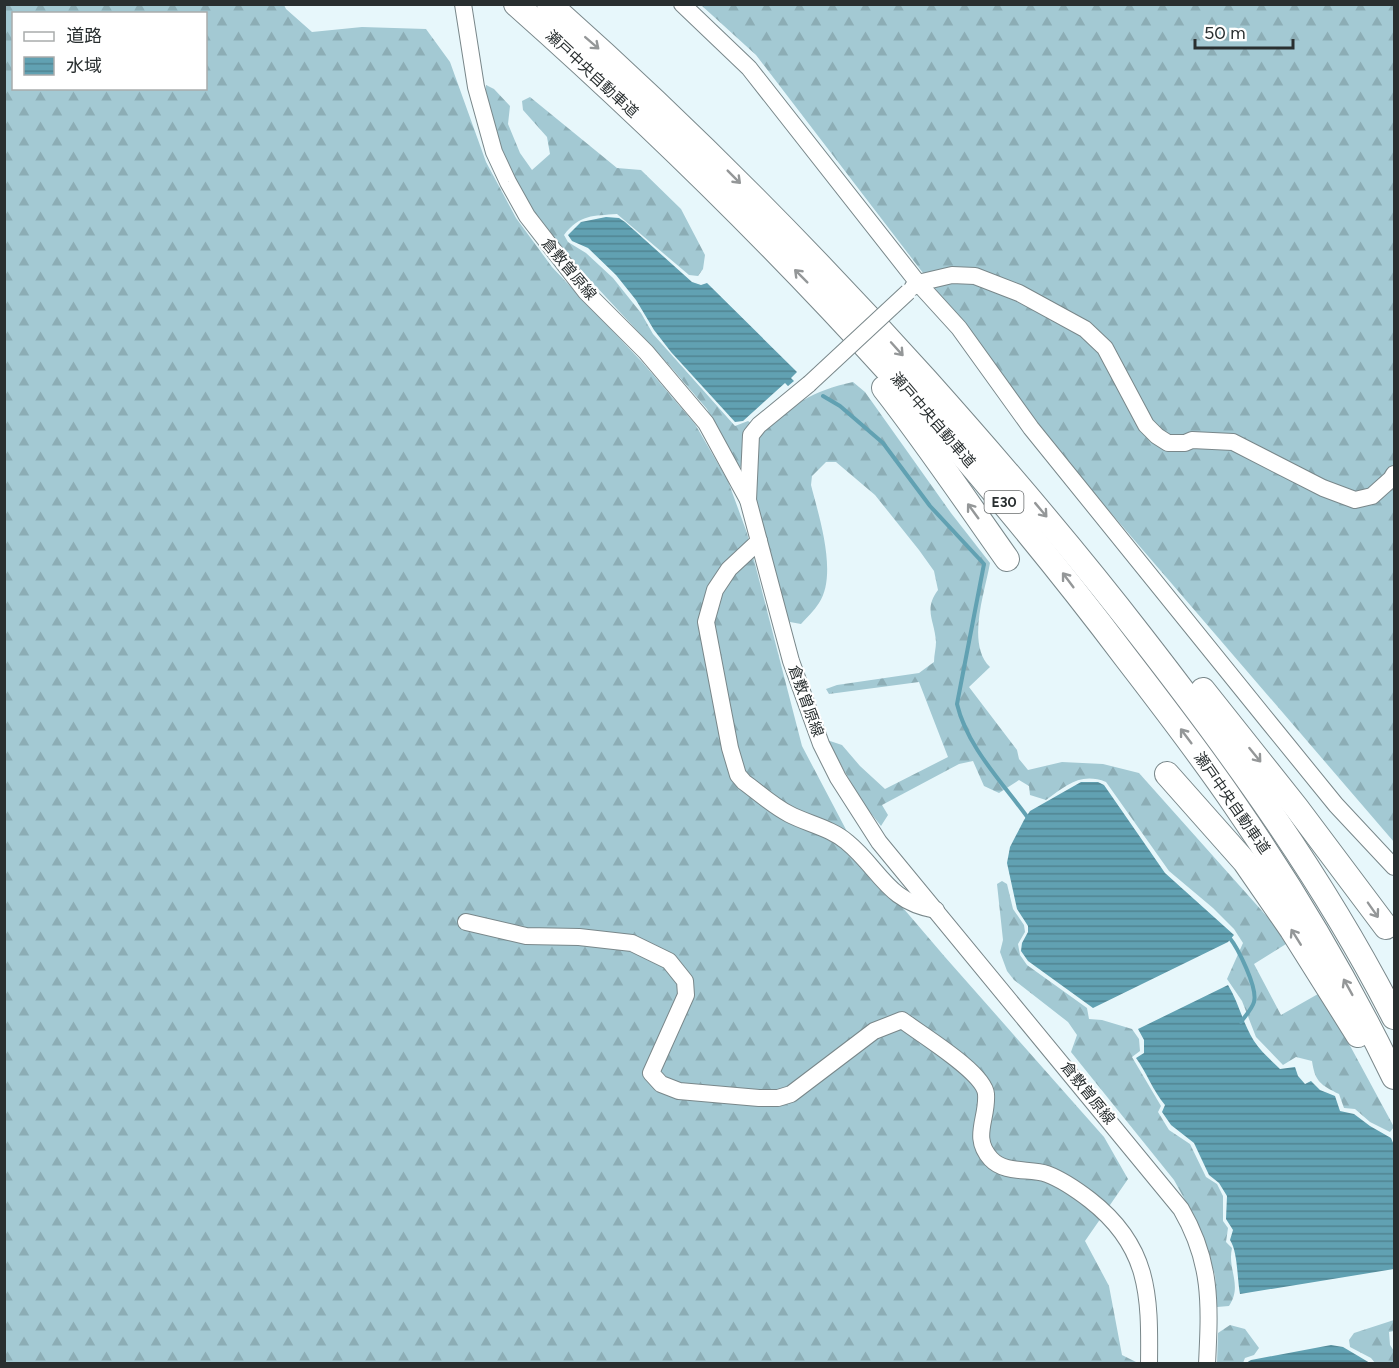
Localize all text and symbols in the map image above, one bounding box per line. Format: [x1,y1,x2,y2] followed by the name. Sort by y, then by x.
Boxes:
[12,12,207,90] legend
[1195,12,1292,50] scale bar
[1204,22,1246,44] text: 50 m
[66,25,102,47] text: 道路
[542,26,642,122] street label: 瀬戸中央自動車道
[585,36,600,50] one-way arrow
[66,55,102,77] text: 水域
[727,170,742,185] one-way arrow
[538,234,600,304] street label: 倉敷曽原線
[793,269,808,283] one-way arrow
[890,341,904,356] one-way arrow
[887,369,979,471] street label: 瀬戸中央自動車道
[984,491,1024,513] road number: E30
[1034,502,1048,517] one-way arrow
[967,503,979,520] one-way arrow
[1062,573,1074,589] one-way arrow
[785,663,827,739] street label: 倉敷曽原線
[1179,728,1192,744] one-way arrow
[1248,747,1261,763] one-way arrow
[1190,749,1274,857] street label: 瀬戸中央自動車道
[1367,901,1379,917] one-way arrow
[1290,929,1302,946] one-way arrow
[1342,979,1354,996] one-way arrow
[1057,1058,1119,1128] street label: 倉敷曽原線

